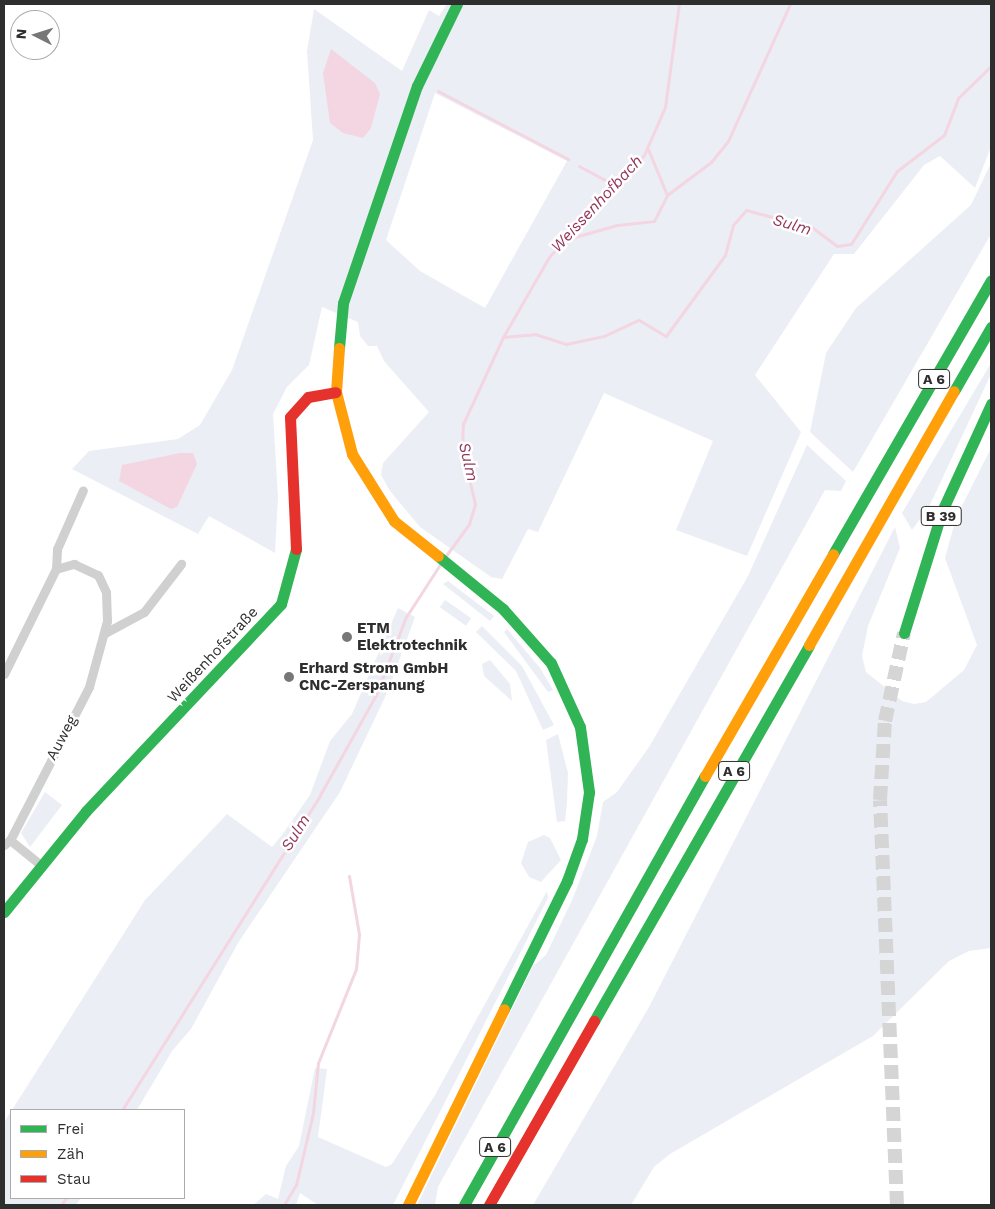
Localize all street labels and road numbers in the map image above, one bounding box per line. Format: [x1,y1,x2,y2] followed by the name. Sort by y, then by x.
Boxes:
[918,368,950,390] road number: A 6
[920,504,962,528] road number: B 39
[164,603,262,707] street label: Weißenhofstraße
[43,713,81,763] street label: Auweg
[718,759,750,782] road number: A 6
[479,1136,511,1158] road number: A 6

